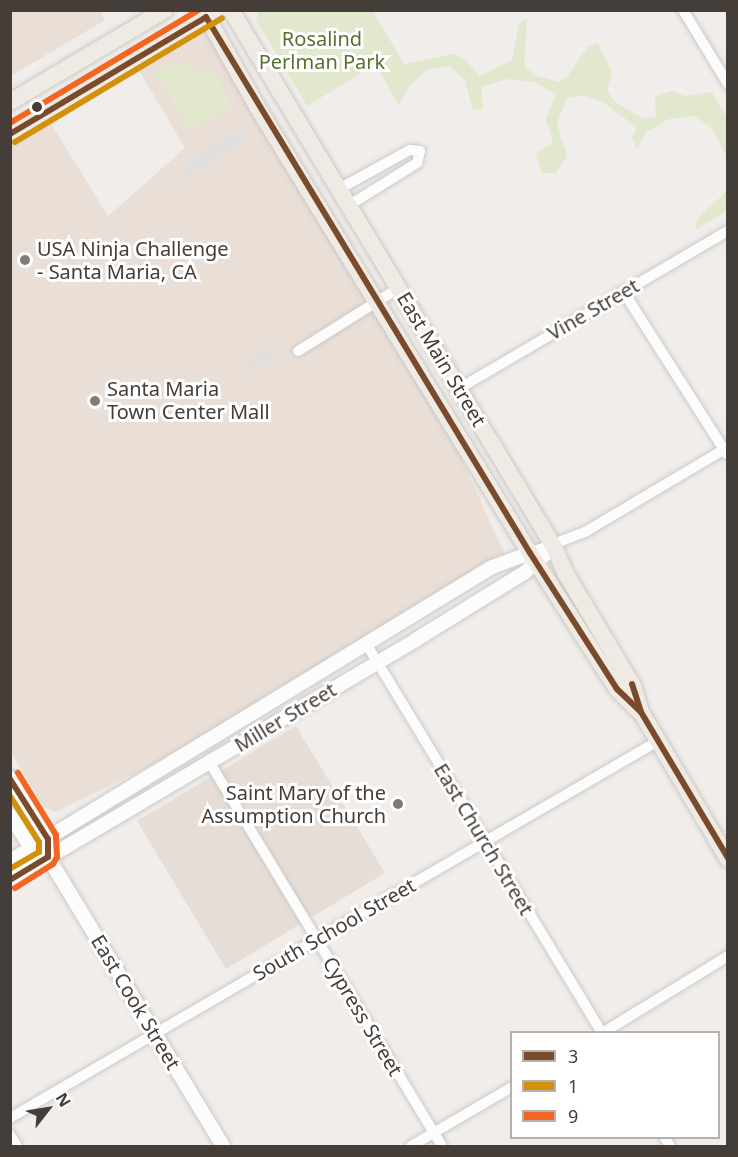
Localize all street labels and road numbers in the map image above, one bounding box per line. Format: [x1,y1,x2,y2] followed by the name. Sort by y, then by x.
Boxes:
[543,273,643,345] street label: Vine Street
[393,288,491,430] street label: East Main Street
[230,677,340,757] street label: Miller Street
[429,759,539,919] street label: East Church Street
[249,873,419,985] street label: South School Street
[86,930,186,1074] street label: East Cook Street
[318,952,408,1080] street label: Cypress Street

